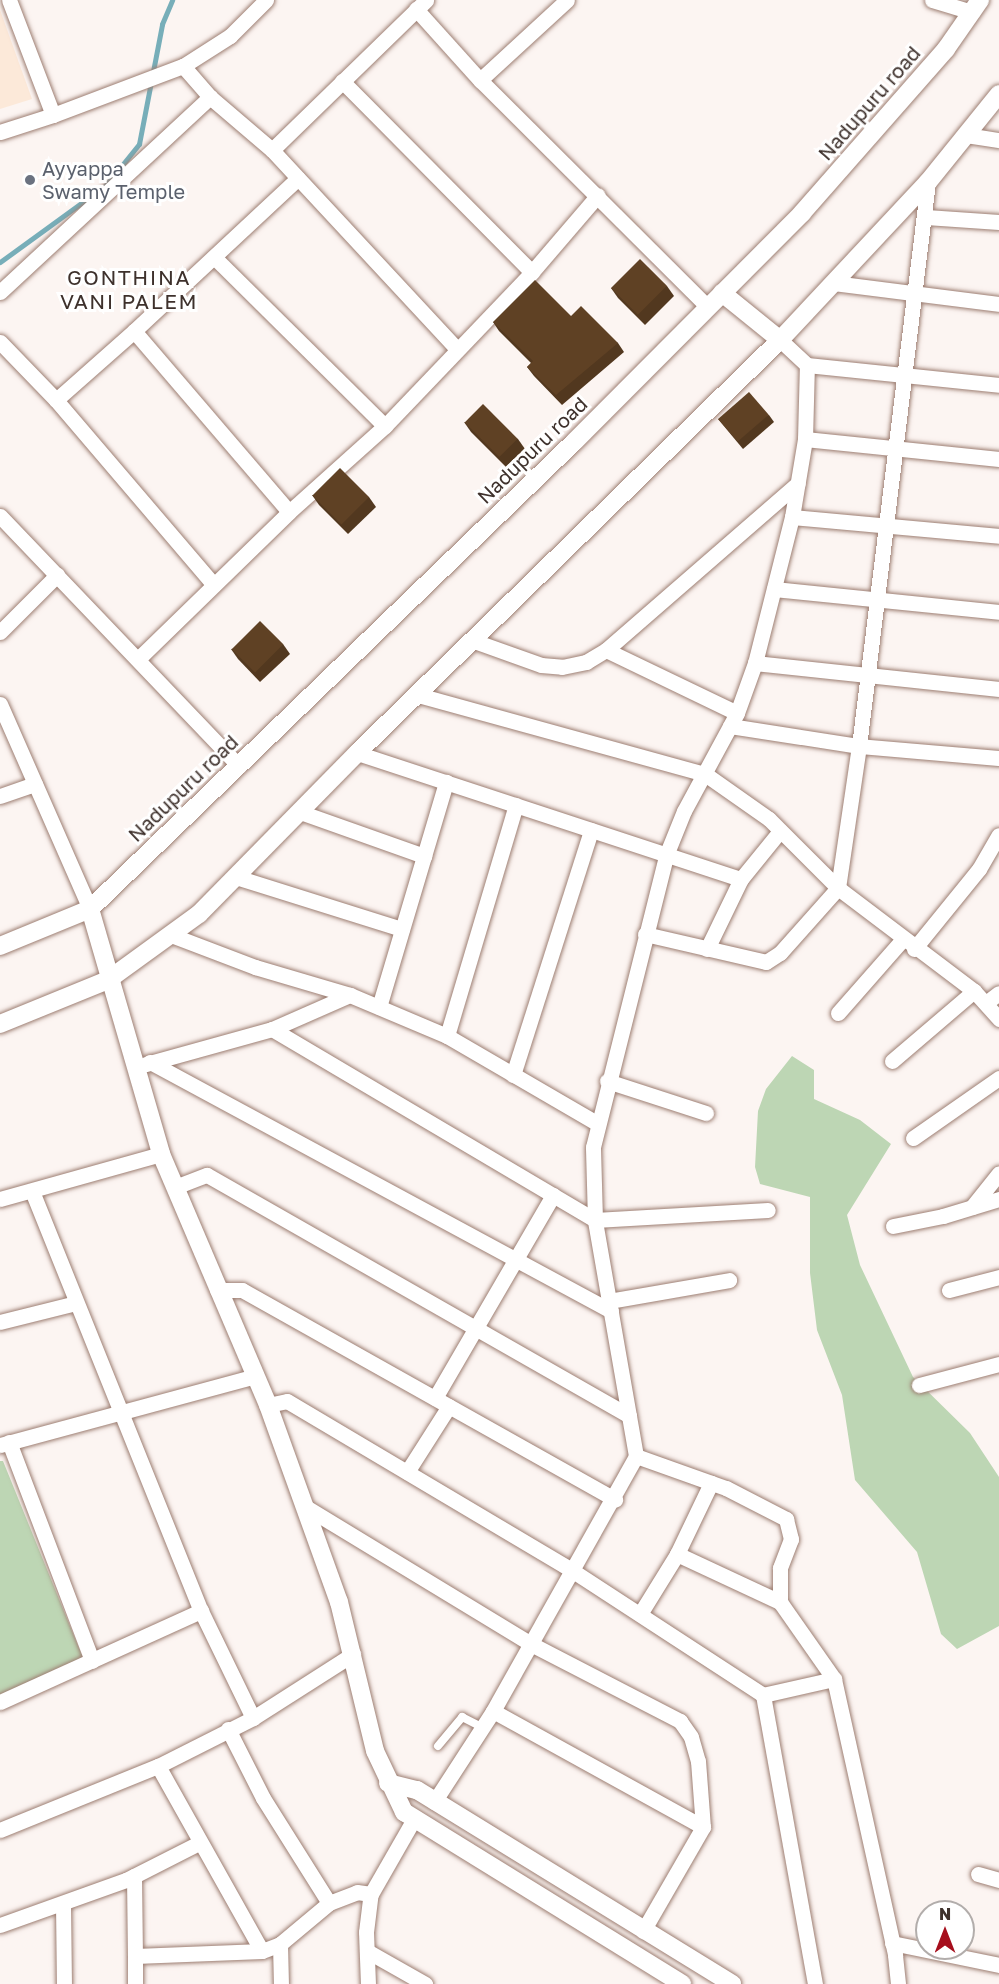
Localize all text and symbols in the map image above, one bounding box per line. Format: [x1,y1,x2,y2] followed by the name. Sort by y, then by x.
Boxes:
[813,41,925,165] street label: Nadupuru road
[42,156,185,203] place label: Ayyappa Swamy Temple
[23,173,37,187] marker: Ayyappa Swamy Temple
[60,264,198,314] district label: GONTHINA VANI PALEM
[472,392,592,508] street label: Nadupuru road
[123,730,243,846] street label: Nadupuru road
[915,1900,975,1960] north arrow
[939,1904,951,1924] text: N

